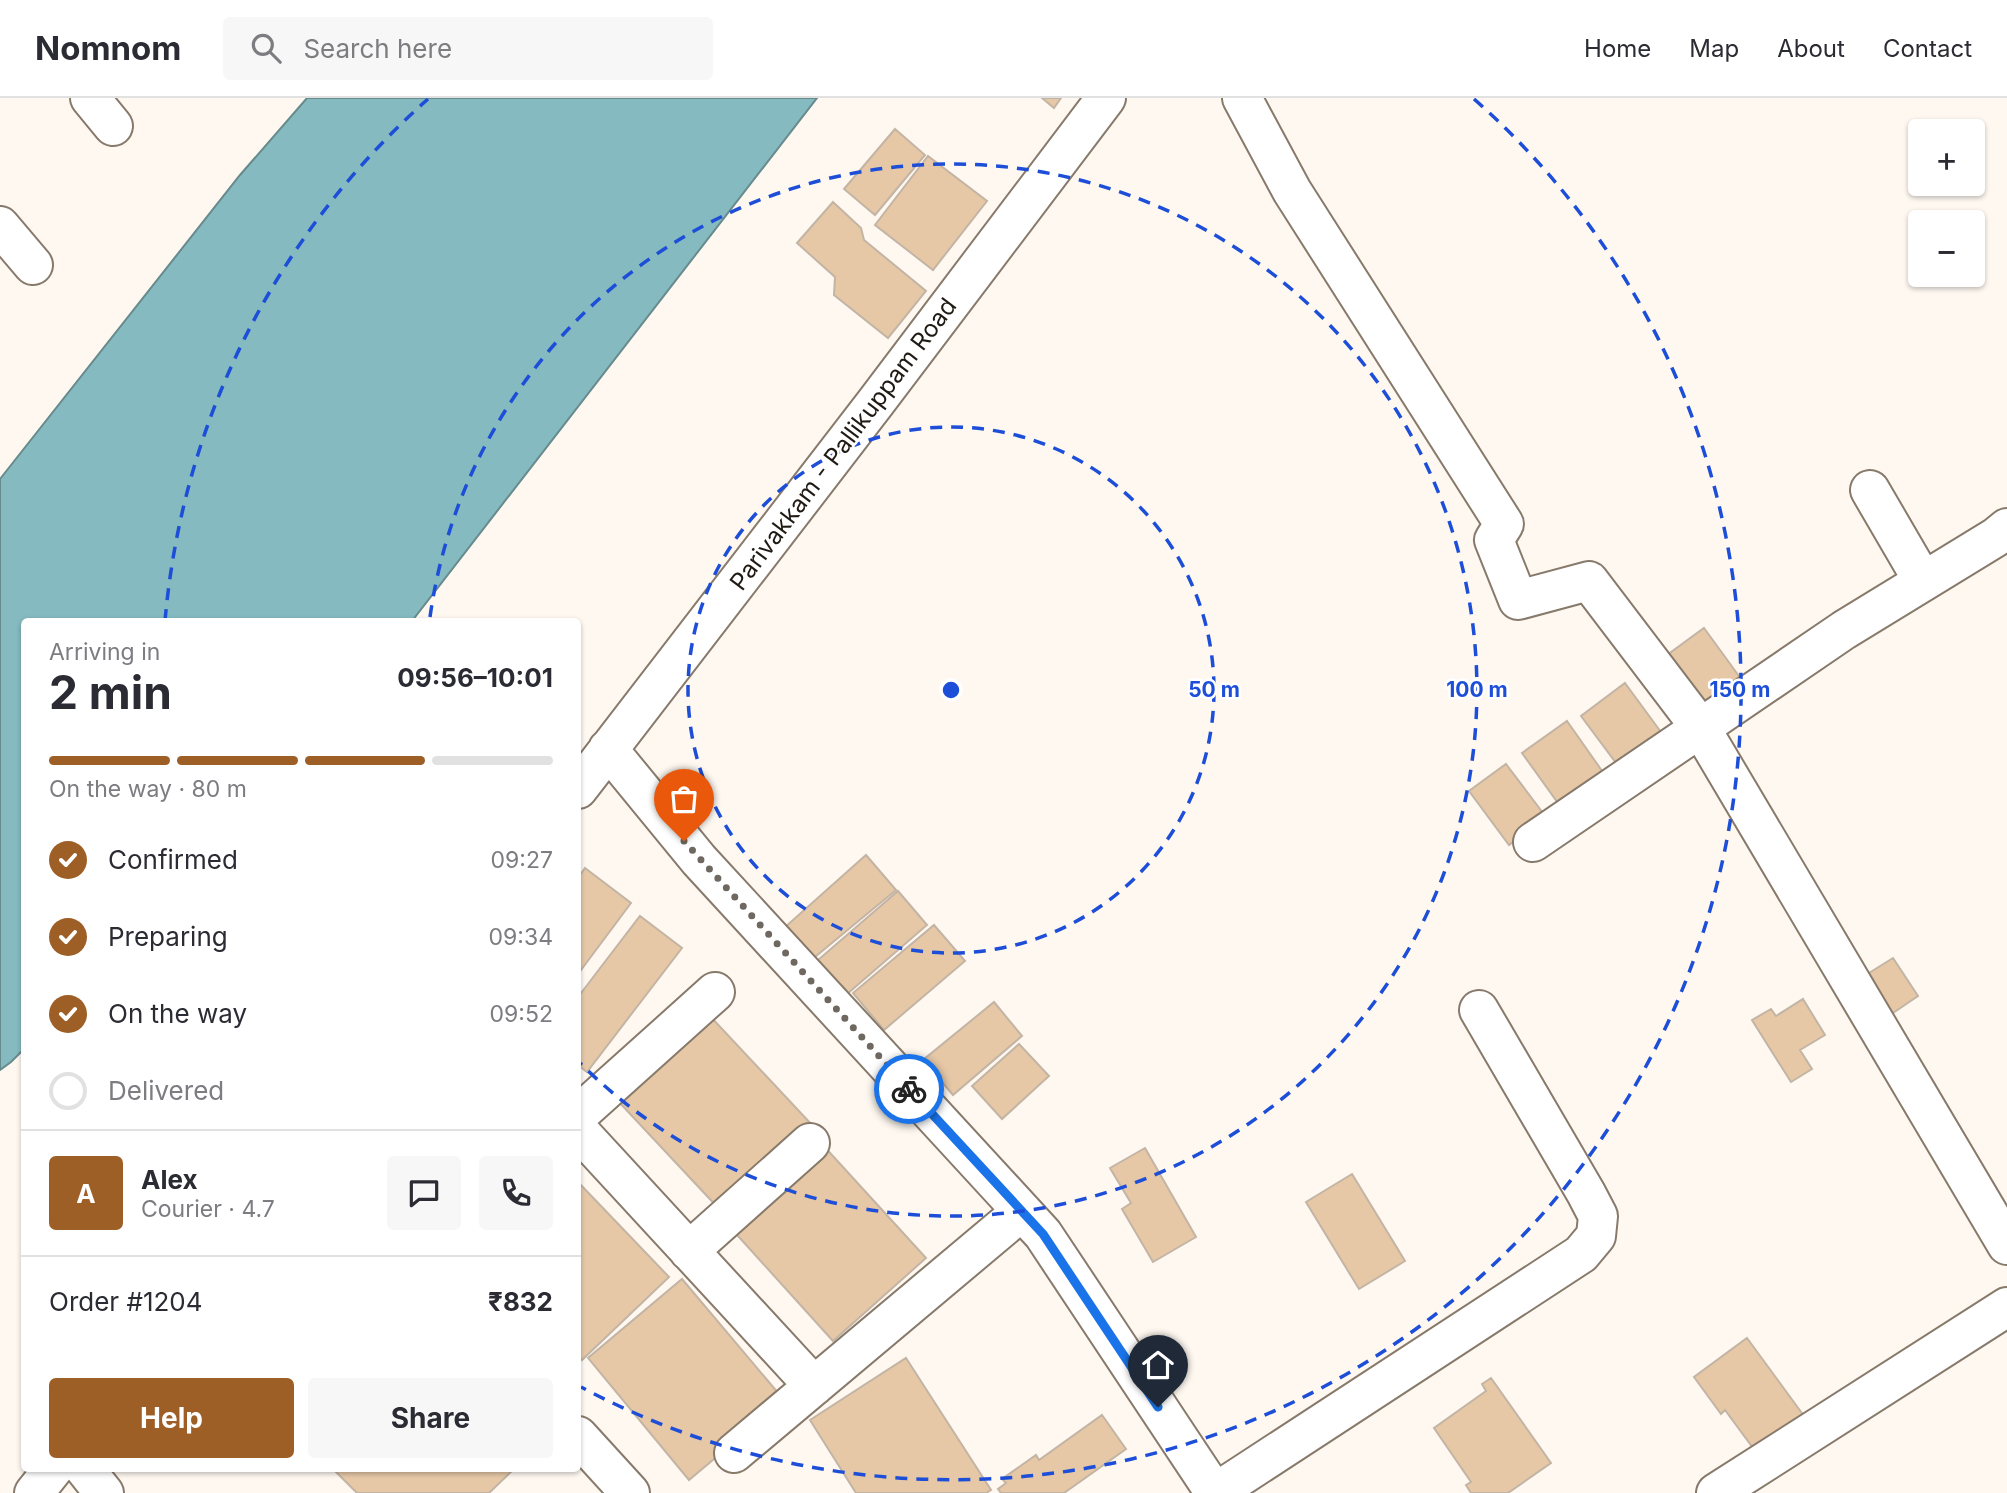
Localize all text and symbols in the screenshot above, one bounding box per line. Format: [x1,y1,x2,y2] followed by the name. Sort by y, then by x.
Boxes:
[223,17,713,80] search box
[35,28,181,68] text: Nomnom
[247,29,285,67] icon: search
[303,33,452,64] text: Search here
[1584,34,1651,63] text: Home
[1689,34,1739,63] text: Map
[1777,34,1845,63] text: About
[1883,34,1972,63] text: Contact
[1908,119,1985,287] map controls
[1908,119,1985,196] button: +
[1908,210,1985,287] button: −
[724,292,962,596] street label: Parivakkam - Pallikuppam Road
[49,638,160,666] text: Arriving in
[397,662,553,693] text: 09:56–10:01
[49,664,172,720] text: 2 min
[1188,677,1240,702] text: 50 m
[1446,677,1508,702] text: 100 m
[1710,677,1770,702] text: 150 m
[939,678,963,702] centre of rings
[654,769,714,841] pin
[49,775,247,803] text: On the way · 80 m
[665,780,703,818] icon: bag
[49,841,87,879] icon: check
[108,844,238,875] text: Confirmed
[491,846,553,874] text: 09:27
[49,918,87,956] icon: check
[108,921,228,952] text: Preparing
[489,923,553,951] text: 09:34
[49,995,87,1033] icon: check
[108,998,247,1029] text: On the way
[490,1000,553,1028] text: 09:52
[874,1054,944,1124] courier
[890,1070,928,1108] icon: bike
[108,1075,224,1106] text: Delivered
[387,1156,461,1230] button: chat
[479,1156,553,1230] button: phone
[141,1164,198,1195] text: Alex
[76,1178,96,1209] text: A
[141,1195,275,1223] text: Courier · 4.7
[49,1286,203,1317] text: Order #1204
[488,1286,553,1317] text: ₹832
[1128,1335,1188,1407] pin
[1139,1346,1177,1384] icon: home
[49,1378,294,1458] button: Help
[308,1378,553,1458] button: Share

